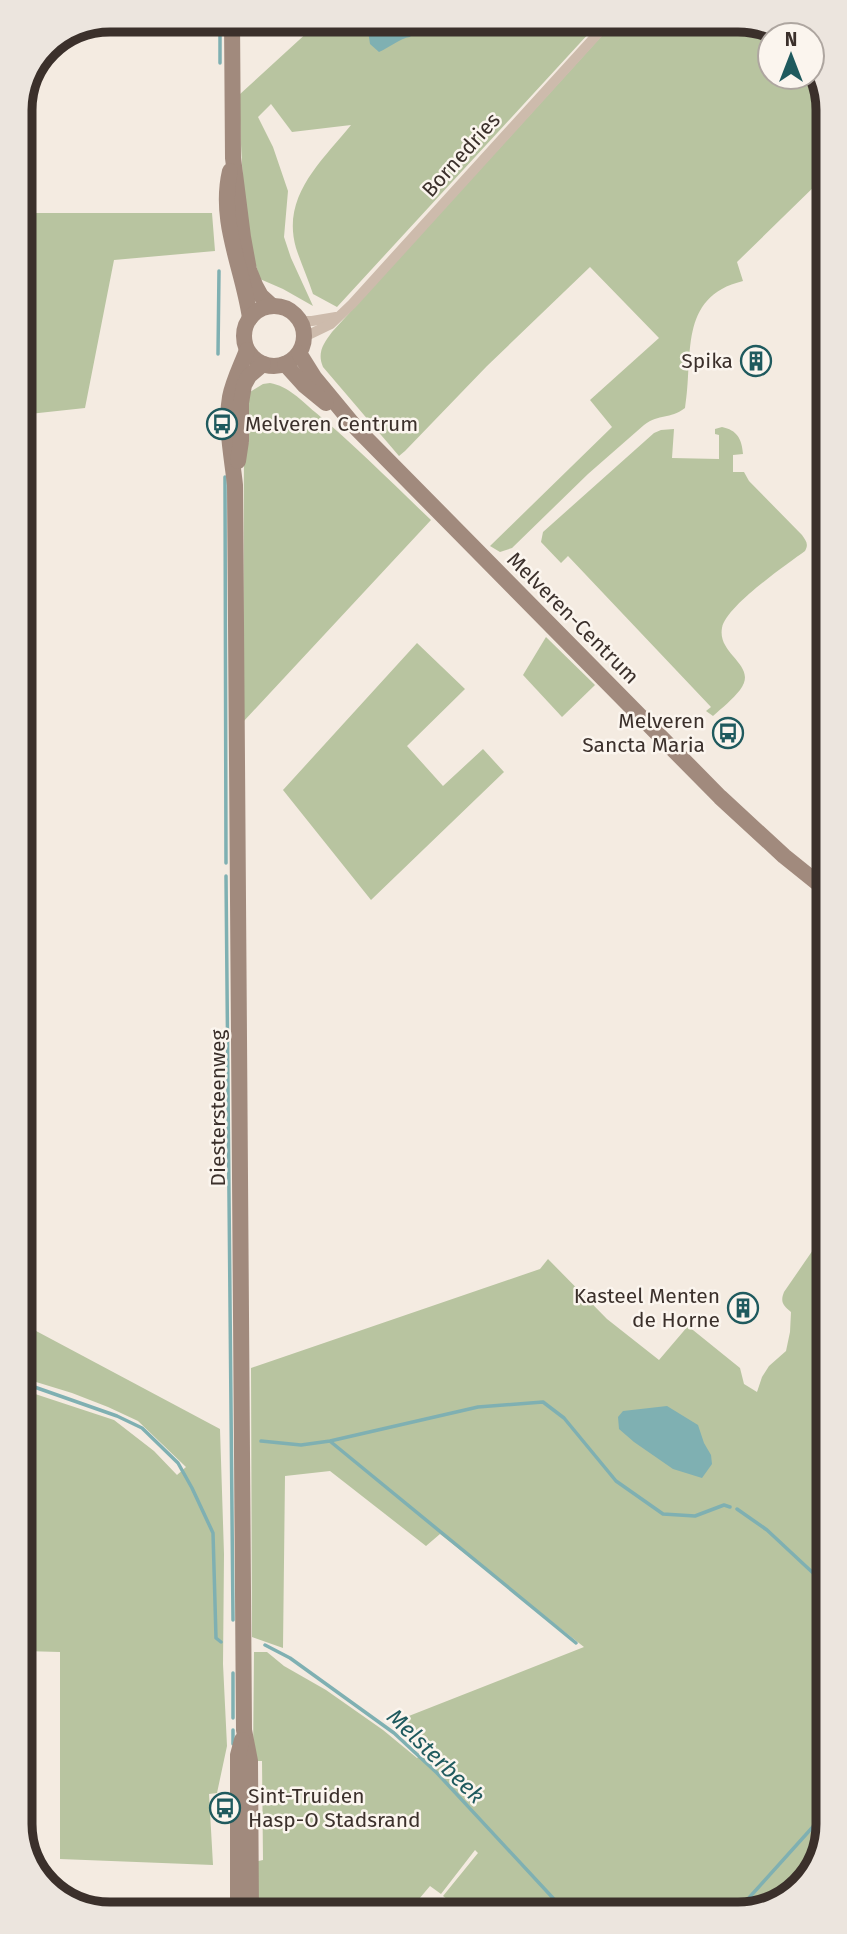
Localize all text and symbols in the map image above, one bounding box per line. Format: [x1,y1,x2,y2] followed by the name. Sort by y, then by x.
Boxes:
[756,21,826,91] north arrow
[785,28,797,51] text: N
[416,107,506,203] street label: Bornedries
[739,344,773,378] building icon: Spika
[681,348,733,374] place label: Spika
[205,407,239,441] bus stop icon: Melveren Centrum
[245,411,418,437] place label: Melveren Centrum
[502,547,644,689] street label: Melveren-Centrum
[582,708,705,758] place label: Melveren Sancta Maria
[711,716,745,750] bus stop icon: Melveren Sancta Maria
[205,1029,231,1186] street label: Diestersteenweg
[574,1283,720,1333] place label: Kasteel Menten de Horne
[726,1291,760,1325] building icon: Kasteel Menten de Horne
[381,1703,491,1809] water label: Melsterbeek
[248,1783,421,1833] place label: Sint-Truiden Hasp-O Stadsrand
[208,1791,242,1825] bus stop icon: Sint-Truiden Hasp-O Stadsrand

